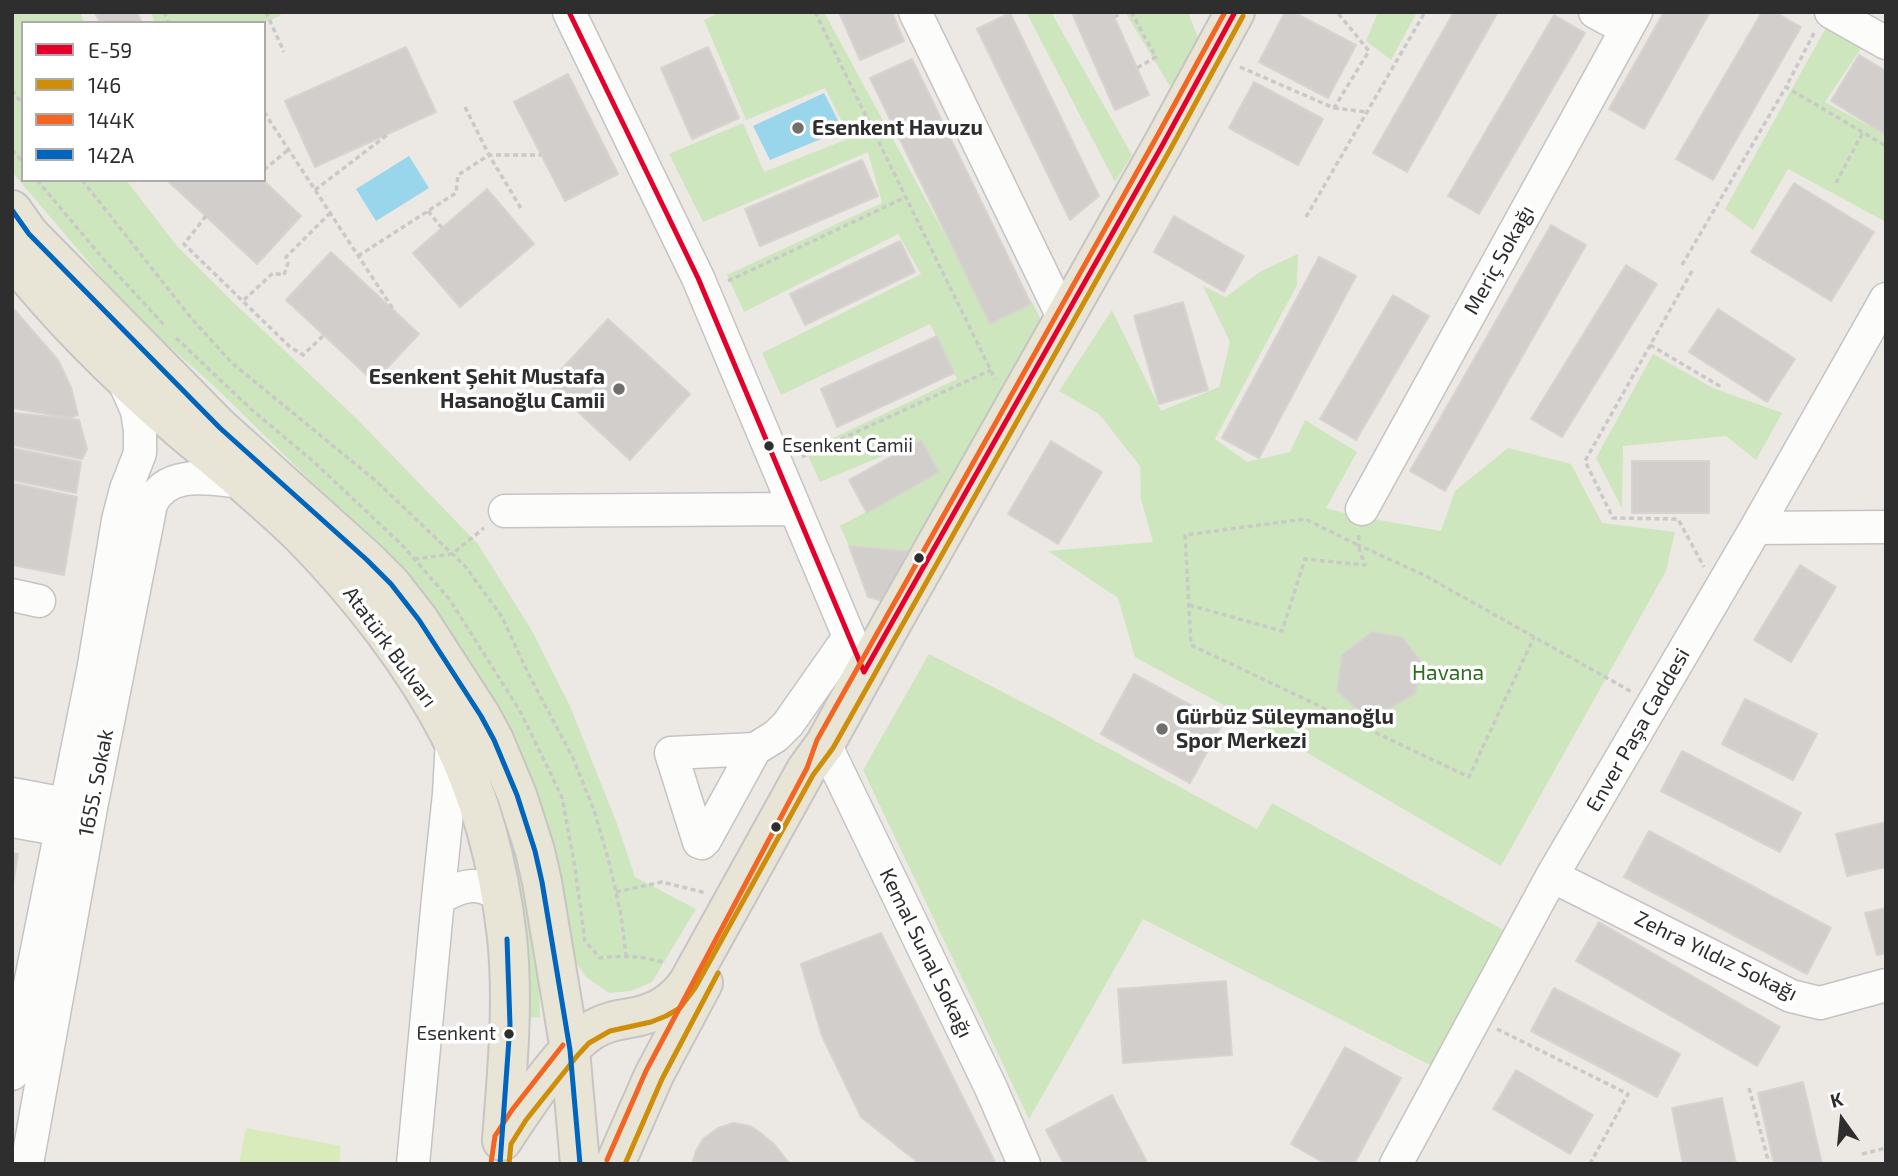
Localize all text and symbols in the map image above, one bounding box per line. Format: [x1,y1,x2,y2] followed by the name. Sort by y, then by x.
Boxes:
[21,21,266,182] legend
[88,37,132,62] text: E-59
[88,72,121,97] text: 146
[88,107,135,132] text: 144K
[812,115,983,141] place label: Esenkent Havuzu
[790,120,806,136] marker: Esenkent Havuzu
[88,142,134,167] text: 142A
[1459,201,1539,319] street label: Meriç Sokağı
[369,364,605,414] place label: Esenkent Şehit Mustafa Hasanoğlu Camii
[611,381,627,397] marker: Esenkent Şehit Mustafa Hasanoğlu Camii
[782,435,913,457] place label: Esenkent Camii
[762,439,776,453] marker: Esenkent Camii
[912,551,926,565] unlabelled marker
[338,582,442,712] street label: Atatürk Bulvarı
[1581,644,1695,816] street label: Enver Paşa Caddesi
[1412,660,1484,686] park label: Havana
[1176,704,1394,754] place label: Gürbüz Süleymanoğlu Spor Merkezi
[1154,721,1170,737] marker: Gürbüz Süleymanoğlu Spor Merkezi
[73,727,119,839] street label: 1655. Sokak
[769,820,783,834] unlabelled marker
[874,864,978,1042] street label: Kemal Sunal Sokağı
[1631,906,1801,1006] street label: Zehra Yıldız Sokağı
[417,1023,496,1045] place label: Esenkent
[502,1027,516,1041] marker: Esenkent
[1807,1085,1877,1155] north arrow
[1828,1087,1845,1112] text: K

